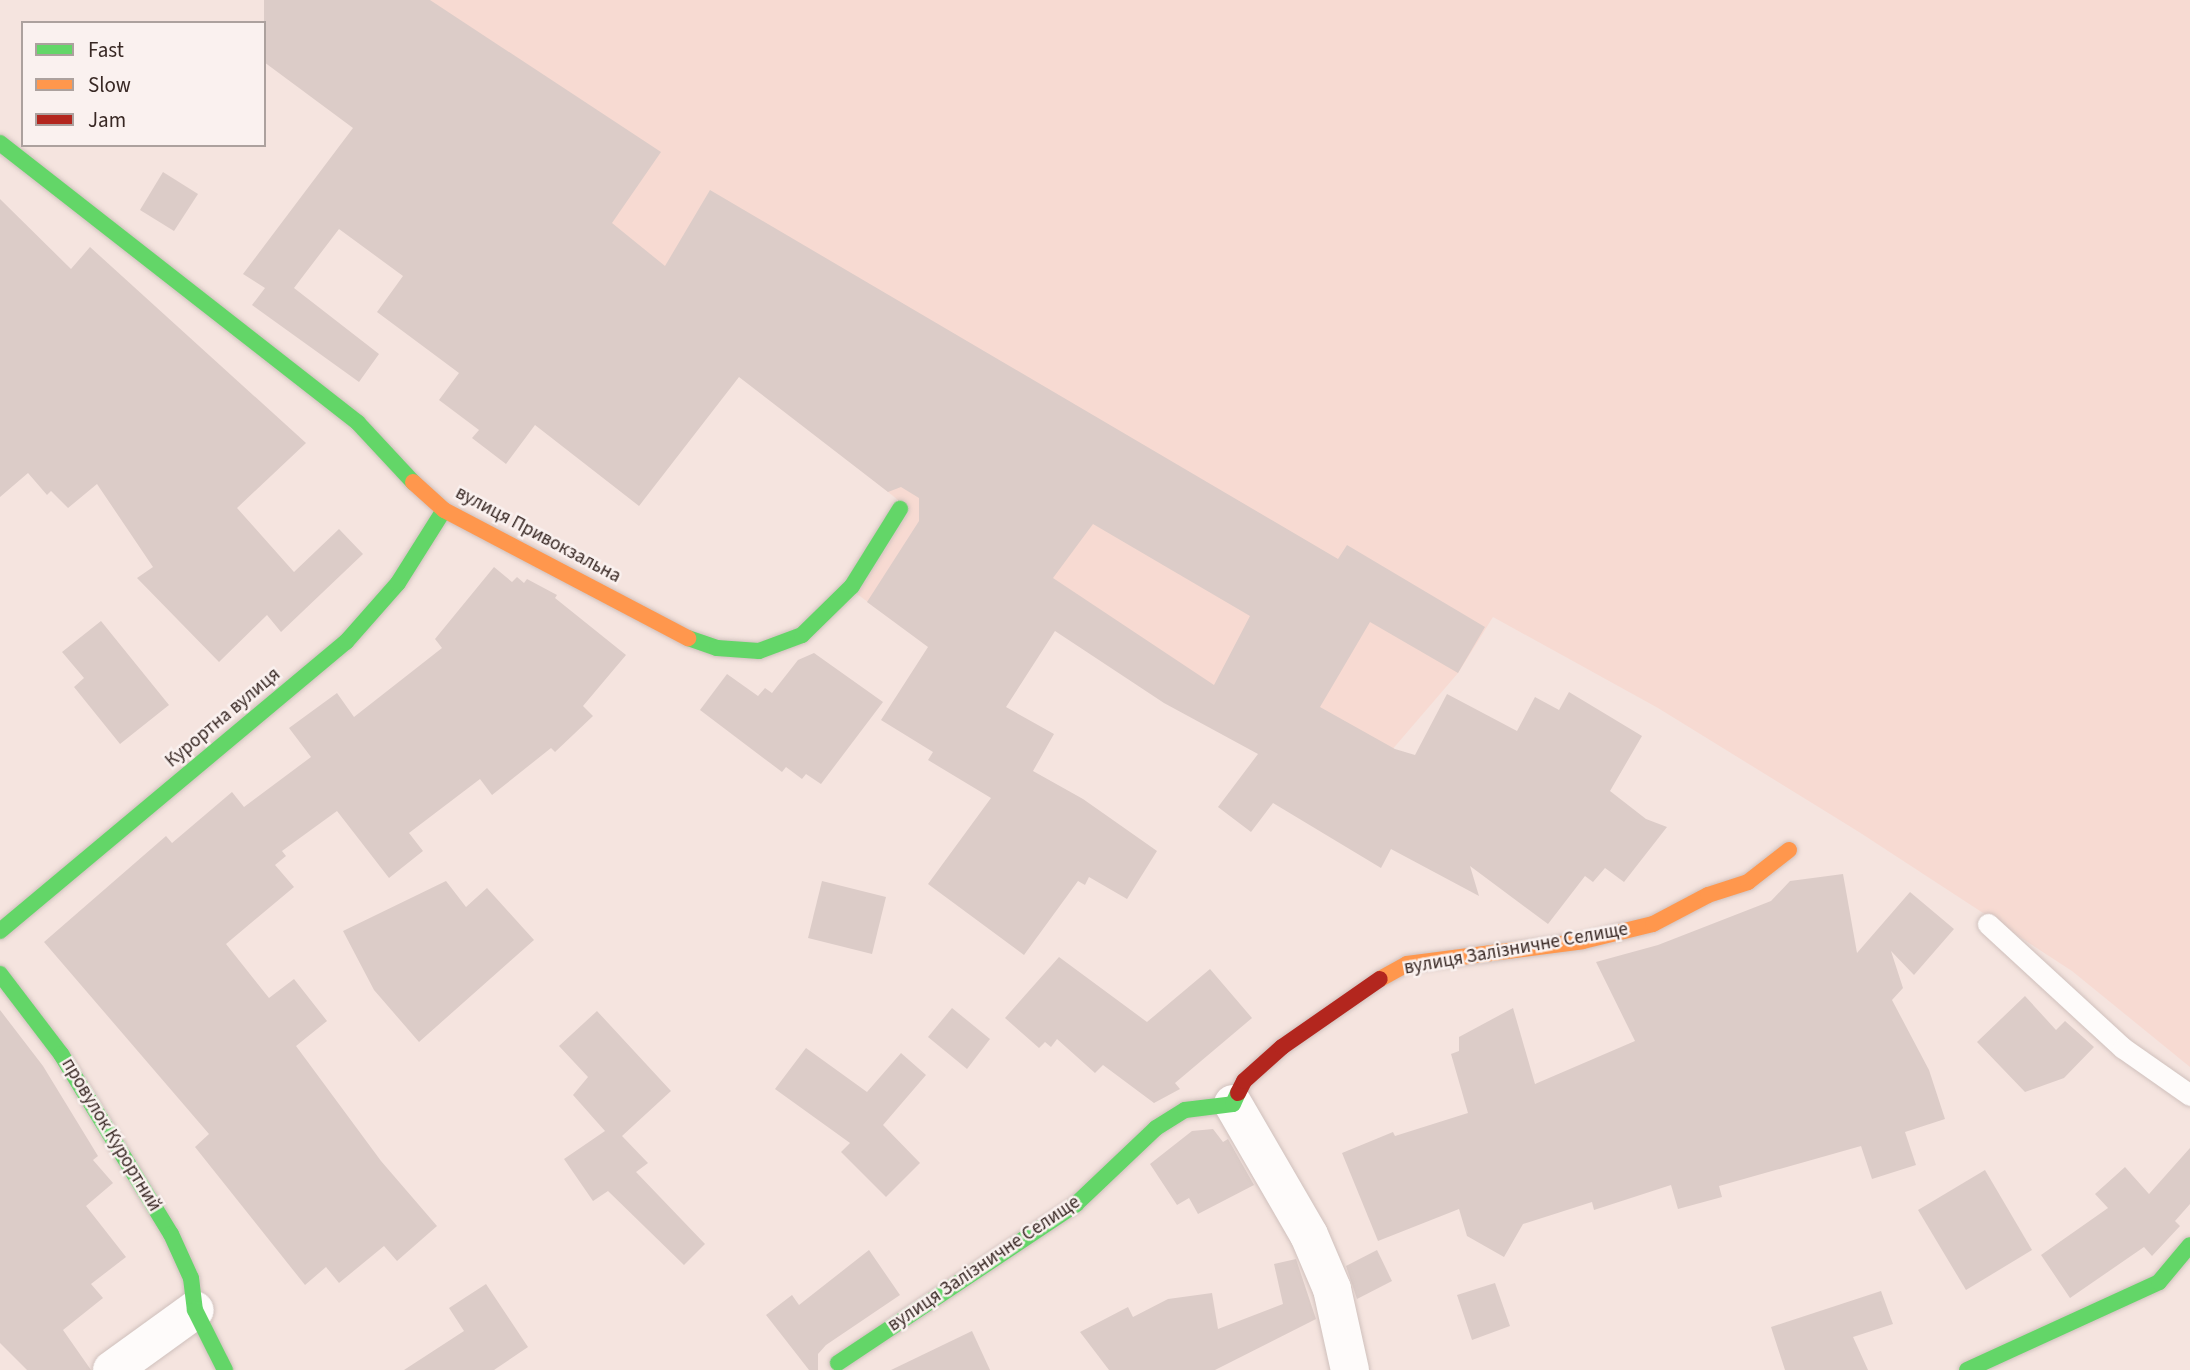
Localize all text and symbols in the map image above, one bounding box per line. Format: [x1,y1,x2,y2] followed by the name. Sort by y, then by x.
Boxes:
[21,21,266,147] legend
[88,35,124,65] text: Fast
[88,70,131,100] text: Slow
[88,105,126,135] text: Jam
[451,482,625,588] street label: вулиця Привокзальна
[161,663,285,773] street label: Курортна вулиця
[1402,918,1630,980] street label: вулиця Залізничне Селище
[56,1054,166,1216] street label: провулок Курортний
[884,1191,1084,1337] street label: вулиця Залізничне Селище

